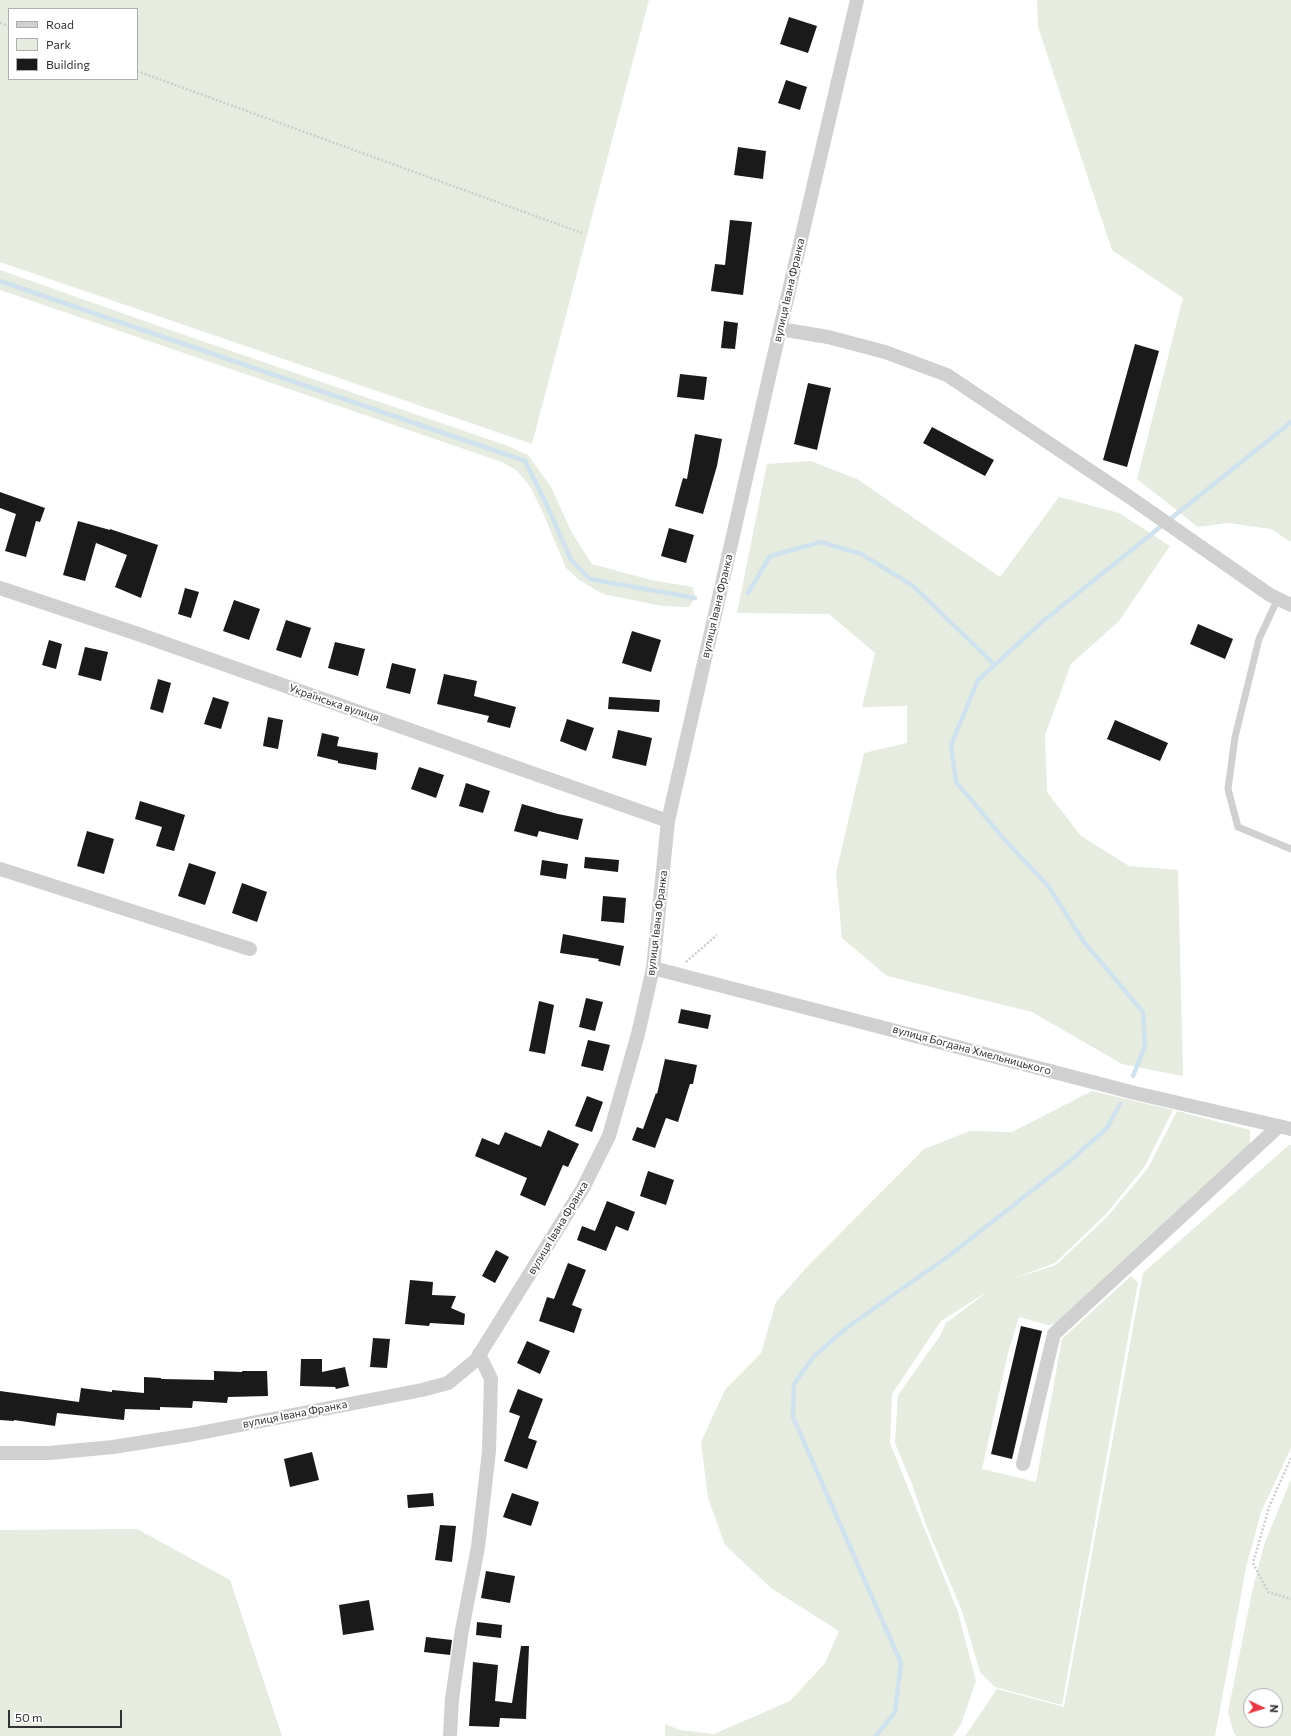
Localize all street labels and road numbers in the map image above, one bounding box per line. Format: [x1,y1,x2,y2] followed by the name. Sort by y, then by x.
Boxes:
[771,237,807,343] street label: вулиця Івана Франка
[699,553,735,659] street label: вулиця Івана Франка
[287,681,381,725] street label: Українська вулиця
[644,870,670,976] street label: вулиця Івана Франка
[891,1022,1053,1078] street label: вулиця Богдана Хмельницького
[525,1179,591,1277] street label: вулиця Івана Франка
[242,1397,348,1431] street label: вулиця Івана Франка

